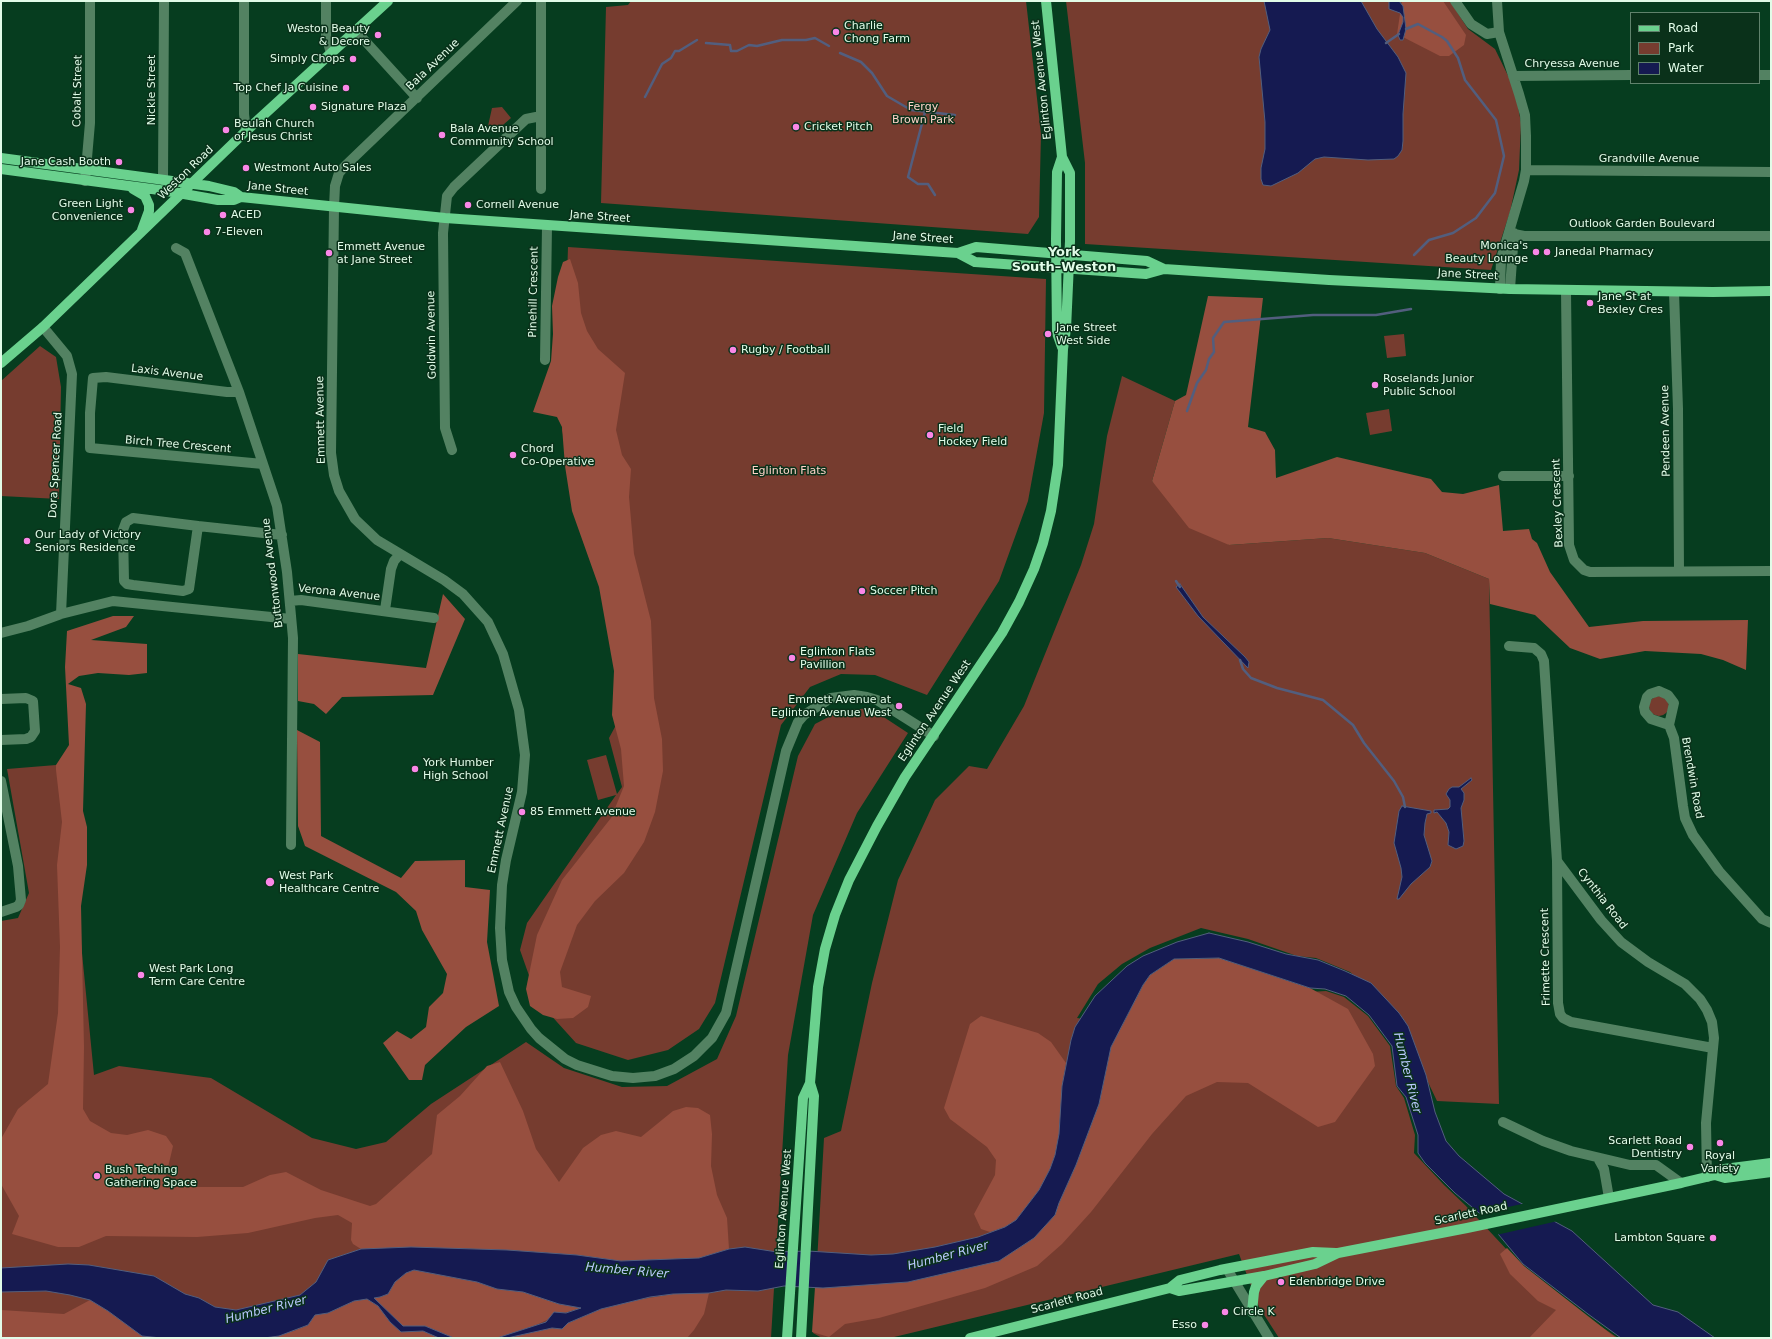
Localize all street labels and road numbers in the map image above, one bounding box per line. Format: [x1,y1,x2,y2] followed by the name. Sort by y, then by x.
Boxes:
[1029,20,1055,140] street label: Eglinton Avenue West
[404,36,462,94] street label: Bala Avenue
[71,55,85,127] street label: Cobalt Street
[145,55,159,125] street label: Nickle Street
[1524,57,1620,71] street label: Chryessa Avenue
[156,143,216,203] street label: Weston Road
[1599,152,1699,166] street label: Grandville Avenue
[247,179,309,199] street label: Jane Street
[569,208,631,226] street label: Jane Street
[1569,217,1715,231] street label: Outlook Garden Boulevard
[892,229,954,247] street label: Jane Street
[527,246,541,338] street label: Pinehill Crescent
[1437,267,1499,283] street label: Jane Street
[425,291,439,379] street label: Goldwin Avenue
[130,362,204,384] street label: Laxis Avenue
[314,376,328,464] street label: Emmett Avenue
[1659,385,1673,477] street label: Pendeen Avenue
[47,412,65,518] street label: Dora Spencer Road
[124,434,232,456] street label: Birch Tree Crescent
[1550,458,1566,548] street label: Bexley Crescent
[260,517,286,629] street label: Buttonwood Avenue
[297,582,381,604] street label: Verona Avenue
[896,658,974,764] street label: Eglinton Avenue West
[1678,736,1706,820] street label: Brendwin Road
[485,786,517,874] street label: Emmett Avenue
[1574,866,1630,932] street label: Cynthia Road
[1539,908,1553,1006] street label: Frimette Crescent
[773,1149,795,1269] street label: Eglinton Avenue West
[1434,1200,1508,1228] street label: Scarlett Road
[1030,1285,1104,1317] street label: Scarlett Road

